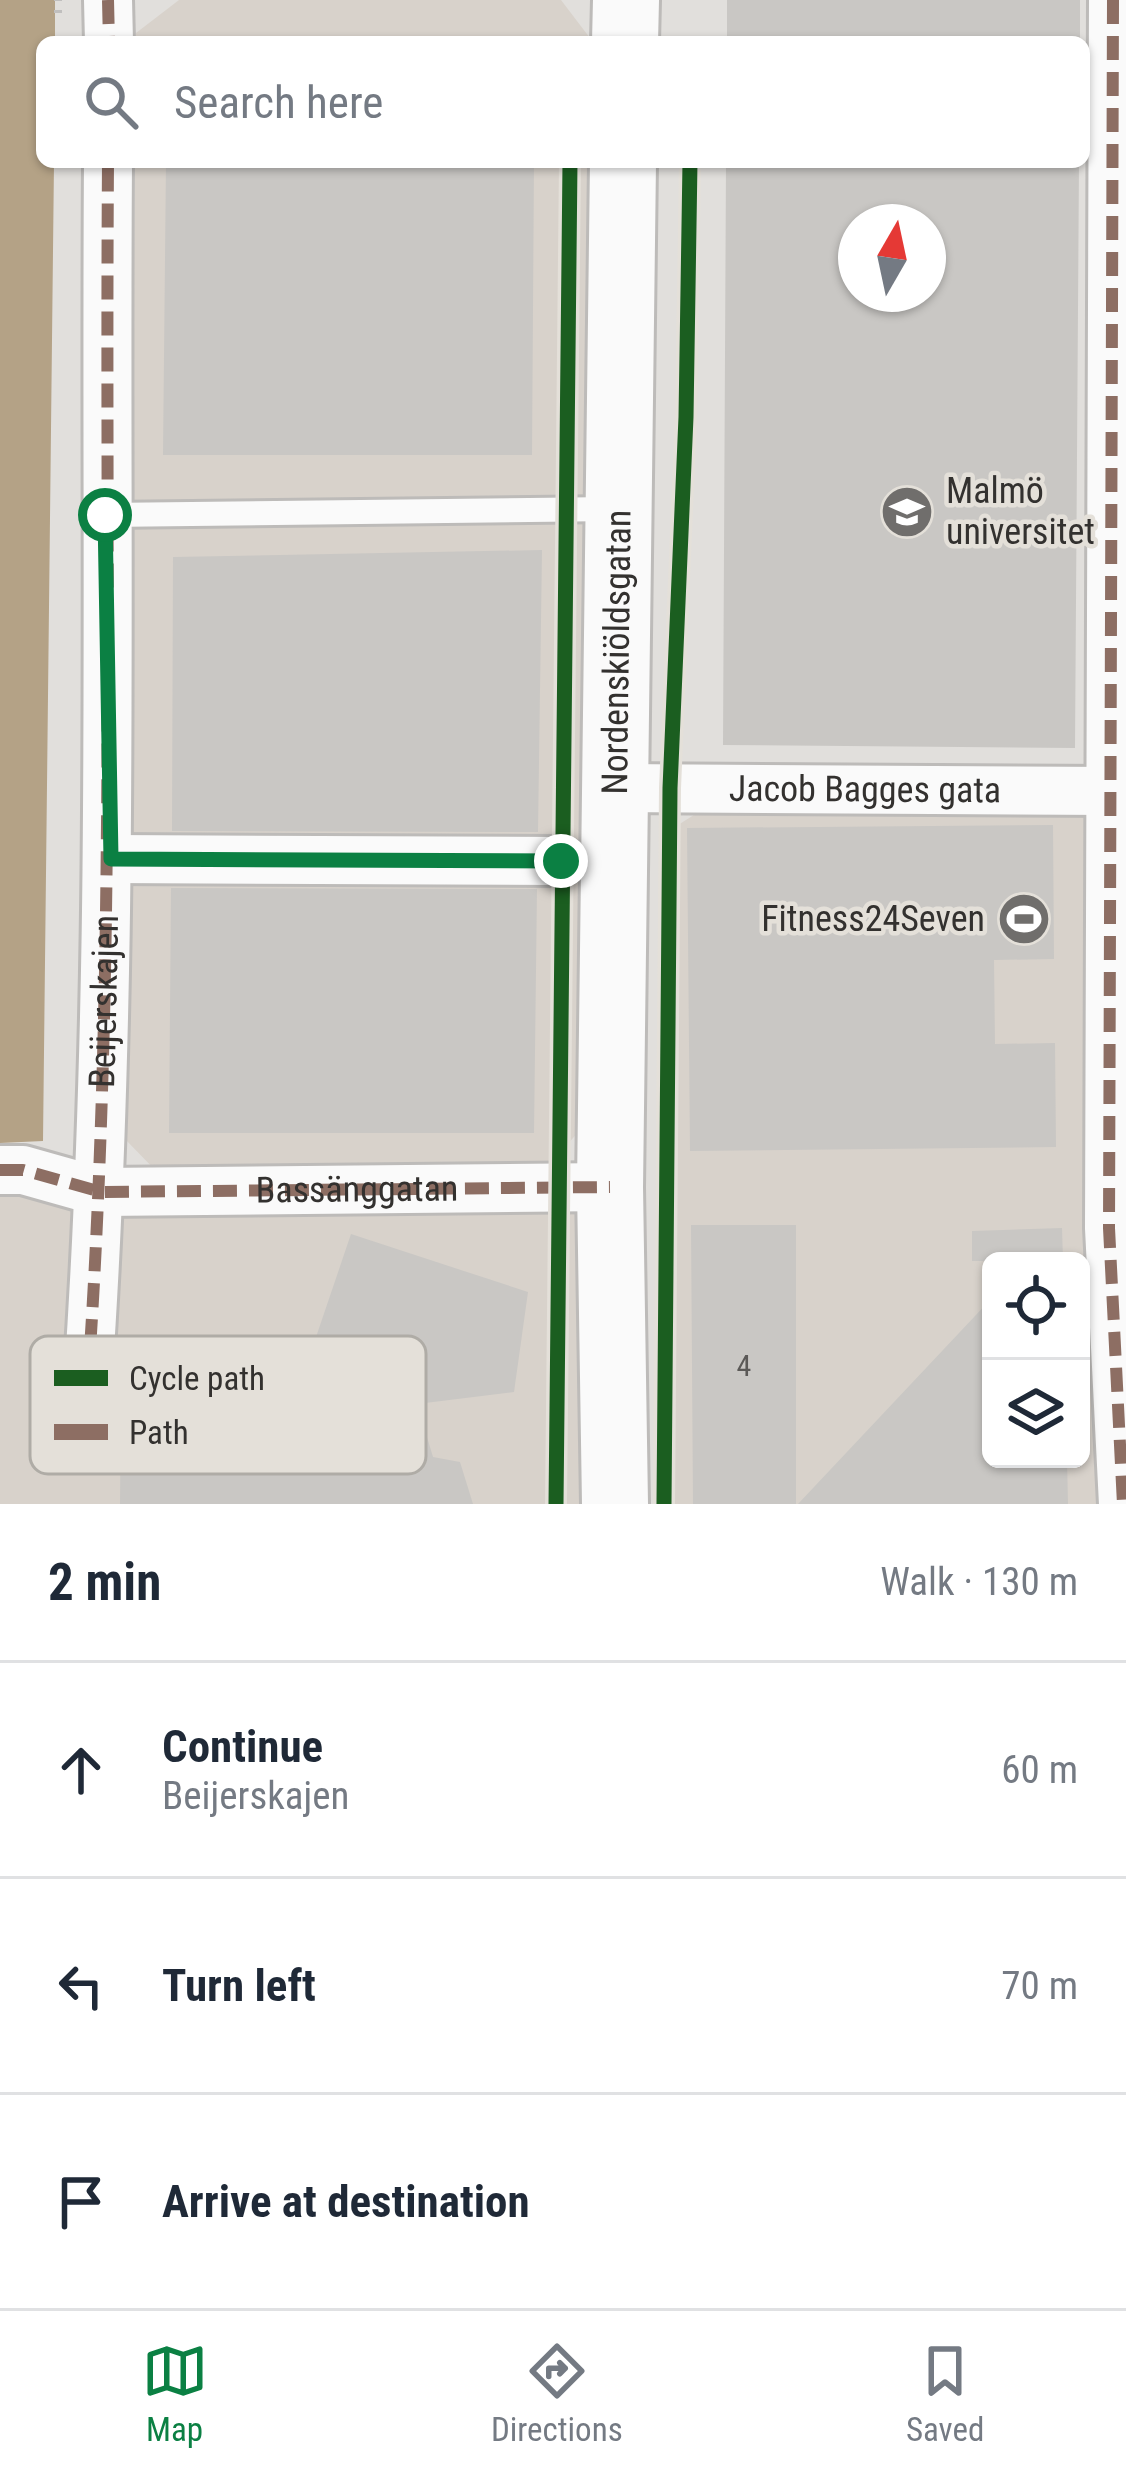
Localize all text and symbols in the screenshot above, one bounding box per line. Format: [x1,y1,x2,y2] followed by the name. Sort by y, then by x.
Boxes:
[36,36,1090,168] search box
[78,69,144,135] icon: search
[174,76,383,129] text: Search here
[838,204,946,312] north arrow
[946,470,1095,553] place label: Malmö universitet
[879,484,935,540] school or university icon: Malmö universitet
[78,488,132,542] route start
[594,509,640,795] street label: Nordenskiöldsgatan
[729,768,1001,811] street label: Jacob Bagges gata
[534,834,588,888] route end
[996,891,1052,947] sports icon: Fitness24Seven
[761,898,985,940] place label: Fitness24Seven
[81,915,127,1088] street label: Beijerskajen
[255,1167,458,1211] street label: Bassänggatan
[982,1252,1090,1468] map controls
[982,1252,1090,1360] button: locate
[30,1336,426,1474] legend
[737,1348,751,1383] house number: 4
[129,1359,265,1398] text: Cycle path
[982,1360,1090,1468] button: layers
[129,1413,189,1452] text: Path
[48,1553,161,1612] text: 2 min
[880,1559,1078,1605] text: Walk · 130 m
[162,1720,323,1773] text: Continue
[48,1737,114,1803] icon: ahead
[1001,1747,1078,1793] text: 60 m
[162,1773,349,1819] text: Beijerskajen
[48,1953,114,2019] icon: left
[162,1959,316,2012] text: Turn left
[1001,1963,1078,2009] text: 70 m
[48,2169,114,2235] icon: arrive
[162,2175,530,2228] text: Arrive at destination
[142,2338,208,2449] tab: Map
[491,2338,623,2449] tab: Directions
[906,2338,984,2449] tab: Saved

